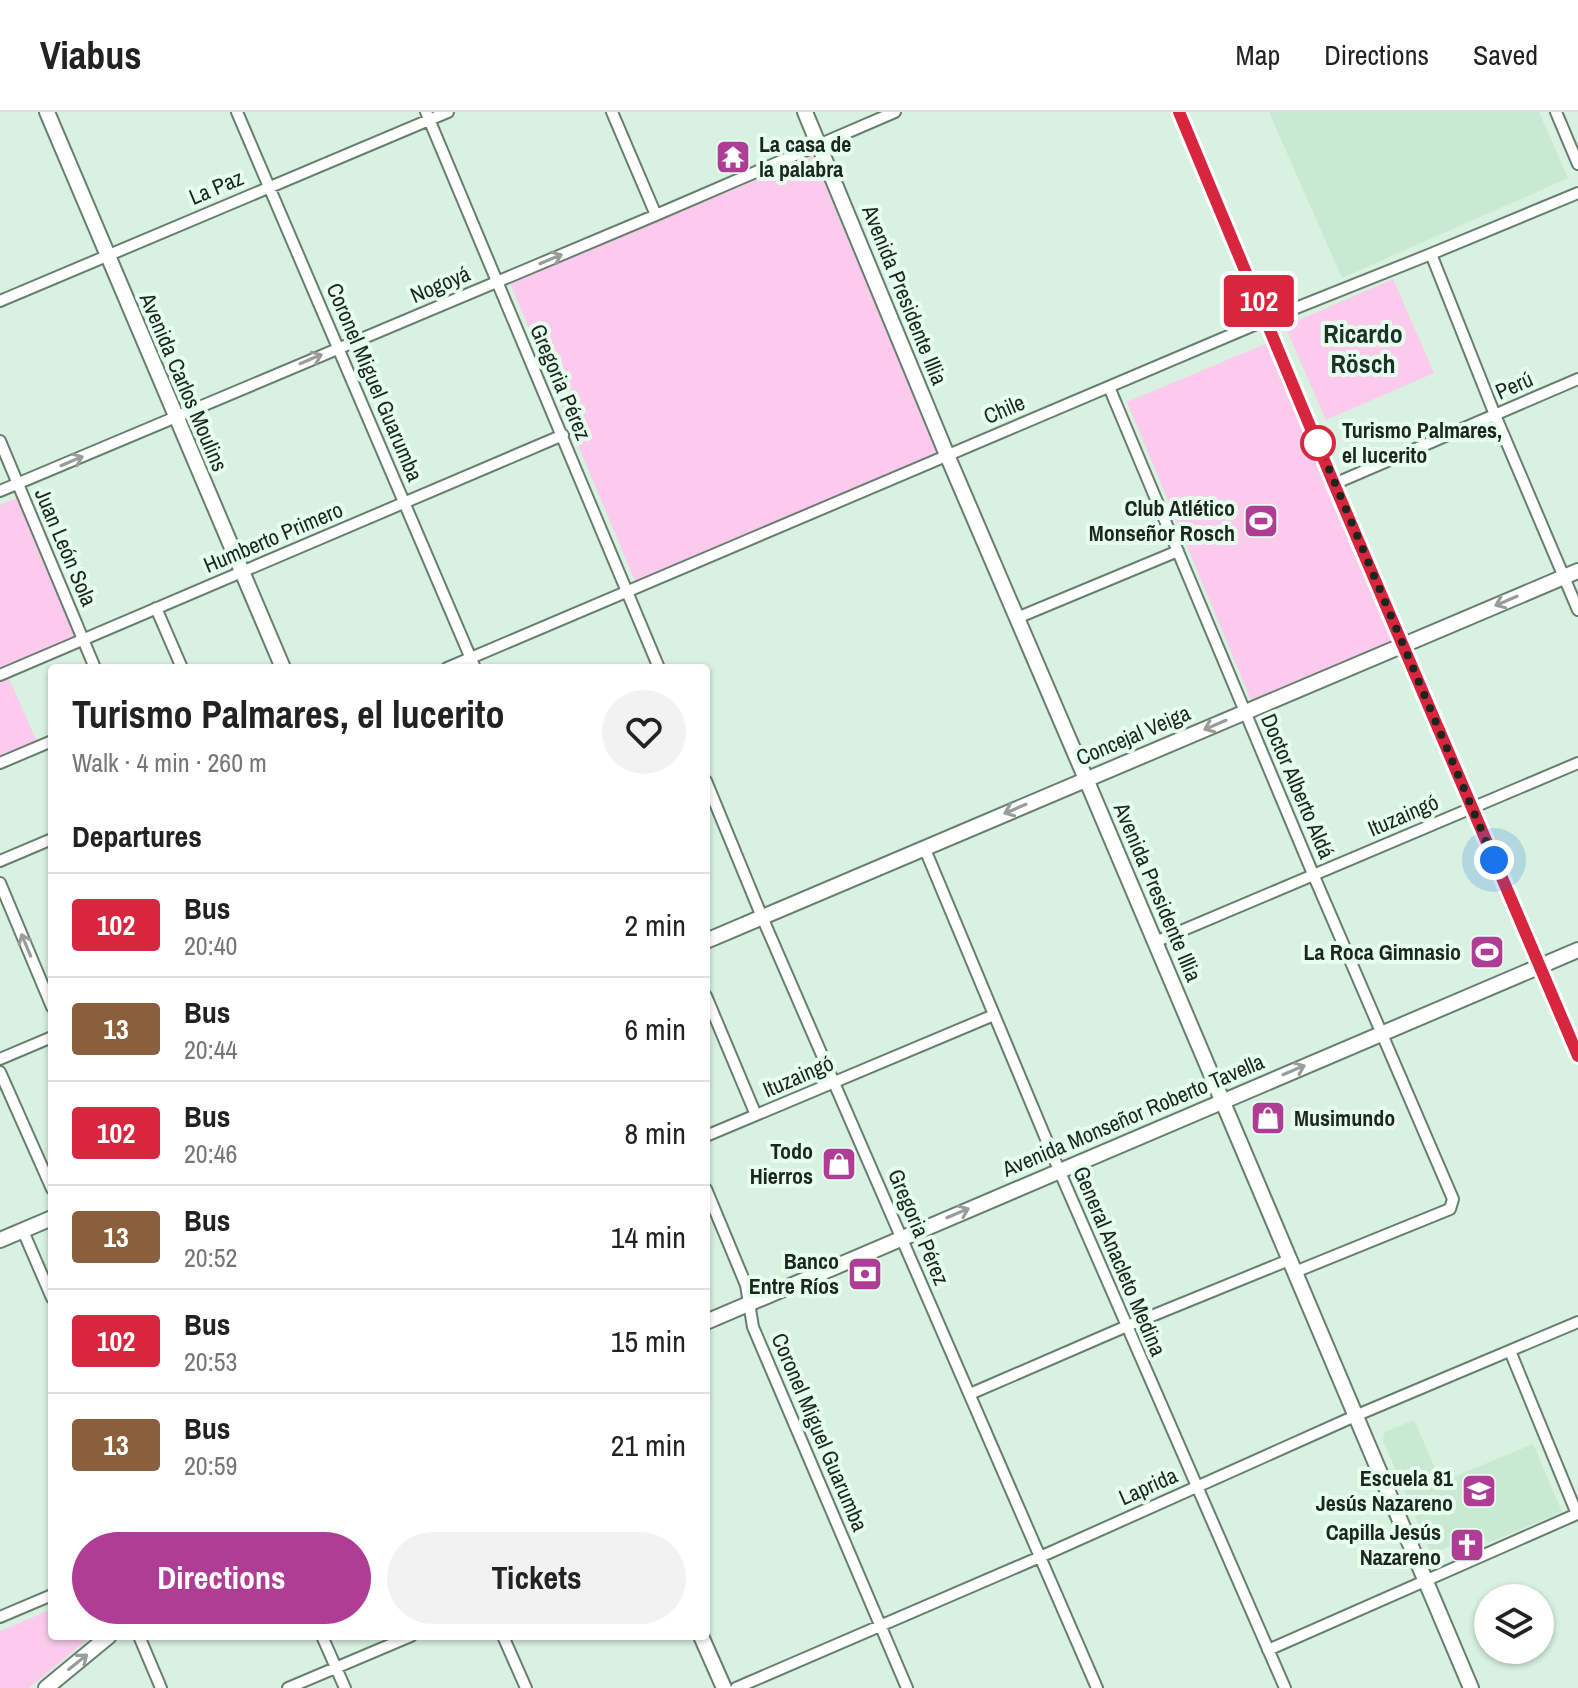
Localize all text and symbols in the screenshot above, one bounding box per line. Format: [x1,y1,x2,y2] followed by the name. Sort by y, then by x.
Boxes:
[40,30,142,81] text: Viabus
[1236,36,1280,74] text: Map
[1324,36,1429,74] text: Directions
[1473,36,1538,74] text: Saved
[759,129,851,184] place label: La casa de la palabra
[714,138,752,176] temple icon: La casa de la palabra
[184,162,248,212] street label: La Paz
[855,200,955,389] street label: Avenida Presidente Illia
[538,251,563,265] one-way arrow
[406,258,474,310] street label: Nogoyá
[1213,275,1305,327] line badge: 102
[320,278,430,486] street label: Coronel Miguel Guarumba
[1240,282,1278,320] text: 102
[132,287,235,476] street label: Avenida Carlos Moulins
[1323,316,1403,381] district label: Ricardo Rösch
[523,319,599,445] street label: Gregoria Pérez
[298,351,323,366] one-way arrow
[1490,364,1538,406] street label: Perú
[979,387,1029,431] street label: Chile
[1342,415,1502,470] place label: Turismo Palmares, el lucerito
[1301,426,1335,460] marker: Turismo Palmares, el lucerito
[59,452,84,467] one-way arrow
[28,483,104,611] street label: Juan León Sola
[1089,493,1235,548] place label: Club Atlético Monseñor Rosch
[199,494,347,580] street label: Humberto Primero
[1242,502,1280,540] sports icon: Club Atlético Monseñor Rosch
[1494,595,1519,610] one-way arrow
[72,689,504,740] text: Turismo Palmares, el lucerito
[602,690,686,774] button: heart
[1071,697,1195,773] street label: Concejal Veiga
[1254,709,1342,863] street label: Doctor Alberto Aldá
[1203,718,1228,733] one-way arrow
[72,745,267,780] text: Walk · 4 min · 260 m
[1363,787,1443,843] street label: Ituzaingó
[1106,797,1209,986] street label: Avenida Presidente Illia
[1003,803,1027,818] one-way arrow
[72,816,202,856] text: Departures
[1474,840,1514,880] your location
[184,888,230,928] text: Bus
[624,905,686,945] text: 2 min
[97,906,135,944] text: 102
[184,928,237,963] text: 20:40
[18,933,32,958] one-way arrow
[1468,933,1506,971] sports icon: La Roca Gimnasio
[1304,937,1461,967] place label: La Roca Gimnasio
[184,992,230,1032] text: Bus
[624,1009,686,1049] text: 6 min
[103,1010,129,1048] text: 13
[184,1032,237,1067] text: 20:44
[997,1046,1268,1184] street label: Avenida Monseñor Roberto Tavella
[758,1048,838,1104] street label: Ituzaingó
[1281,1062,1305,1077] one-way arrow
[184,1096,230,1136] text: Bus
[1249,1099,1287,1137] shop icon: Musimundo
[1294,1103,1395,1133] place label: Musimundo
[624,1113,686,1153] text: 8 min
[97,1114,135,1152] text: 102
[184,1136,237,1171] text: 20:46
[750,1136,813,1191] place label: Todo Hierros
[820,1145,858,1183] shop icon: Todo Hierros
[1066,1161,1174,1361] street label: General Anacleto Medina
[881,1164,957,1290] street label: Gregoria Pérez
[184,1200,230,1240] text: Bus
[945,1205,969,1220] one-way arrow
[611,1217,686,1257] text: 14 min
[103,1218,129,1256] text: 13
[184,1240,237,1275] text: 20:52
[749,1246,839,1301] place label: Banco Entre Ríos
[846,1255,884,1293] bank icon: Banco Entre Ríos
[184,1304,230,1344] text: Bus
[611,1321,686,1361] text: 15 min
[97,1322,135,1360] text: 102
[765,1328,875,1536] street label: Coronel Miguel Guarumba
[184,1344,237,1379] text: 20:53
[184,1408,230,1448] text: Bus
[611,1425,686,1465] text: 21 min
[103,1426,129,1464] text: 13
[184,1448,237,1483] text: 20:59
[1114,1460,1182,1512] street label: Laprida
[1316,1463,1454,1518] place label: Escuela 81 Jesús Nazareno
[1460,1472,1498,1510] school or university icon: Escuela 81 Jesús Nazareno
[1326,1517,1441,1572] place label: Capilla Jesús Nazareno
[1448,1526,1486,1564] church icon: Capilla Jesús Nazareno
[72,1532,371,1624] button: Directions
[387,1532,686,1624] button: Tickets
[1474,1584,1554,1664] map controls
[1474,1584,1554,1664] button: layers
[67,1653,88,1671] one-way arrow

